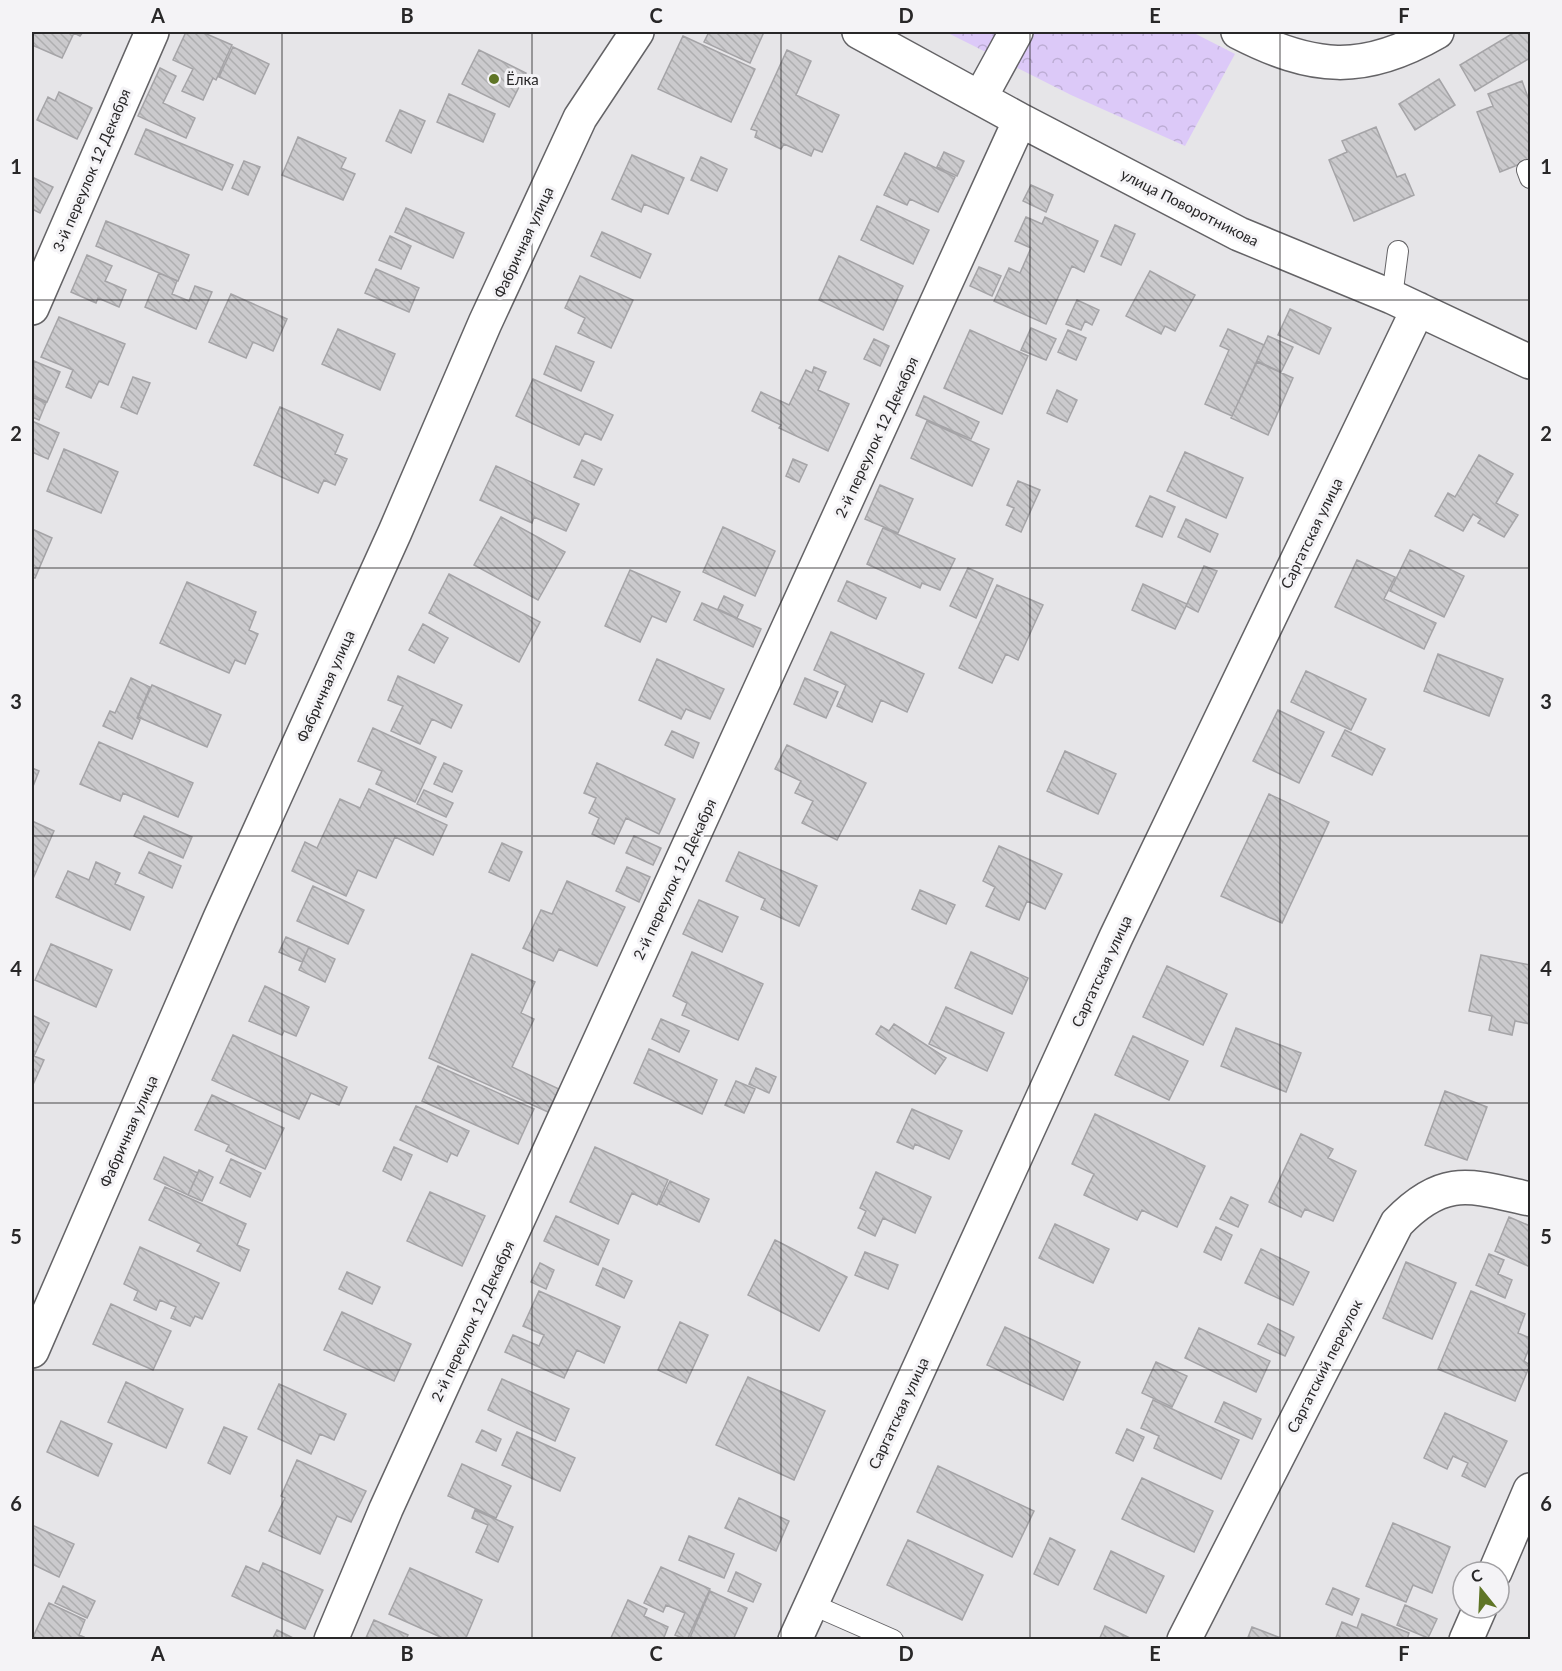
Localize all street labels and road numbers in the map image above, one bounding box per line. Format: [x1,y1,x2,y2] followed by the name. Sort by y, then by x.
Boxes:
[48,86,134,254] street label: 3-й переулок 12 Декабря
[1118,164,1262,250] street label: улица Поворотникова
[489,184,557,300] street label: Фабричная улица
[831,354,921,520] street label: 2-й переулок 12 Декабря
[1276,475,1346,591] street label: Саргатская улица
[292,627,358,745] street label: Фабричная улица
[629,796,719,962] street label: 2-й переулок 12 Декабря
[1067,912,1135,1030] street label: Саргатская улица
[95,1072,161,1190] street label: Фабричная улица
[427,1238,517,1404] street label: 2-й переулок 12 Декабря
[1283,1296,1366,1436] street label: Саргатский переулок
[864,1354,932,1472] street label: Саргатская улица

